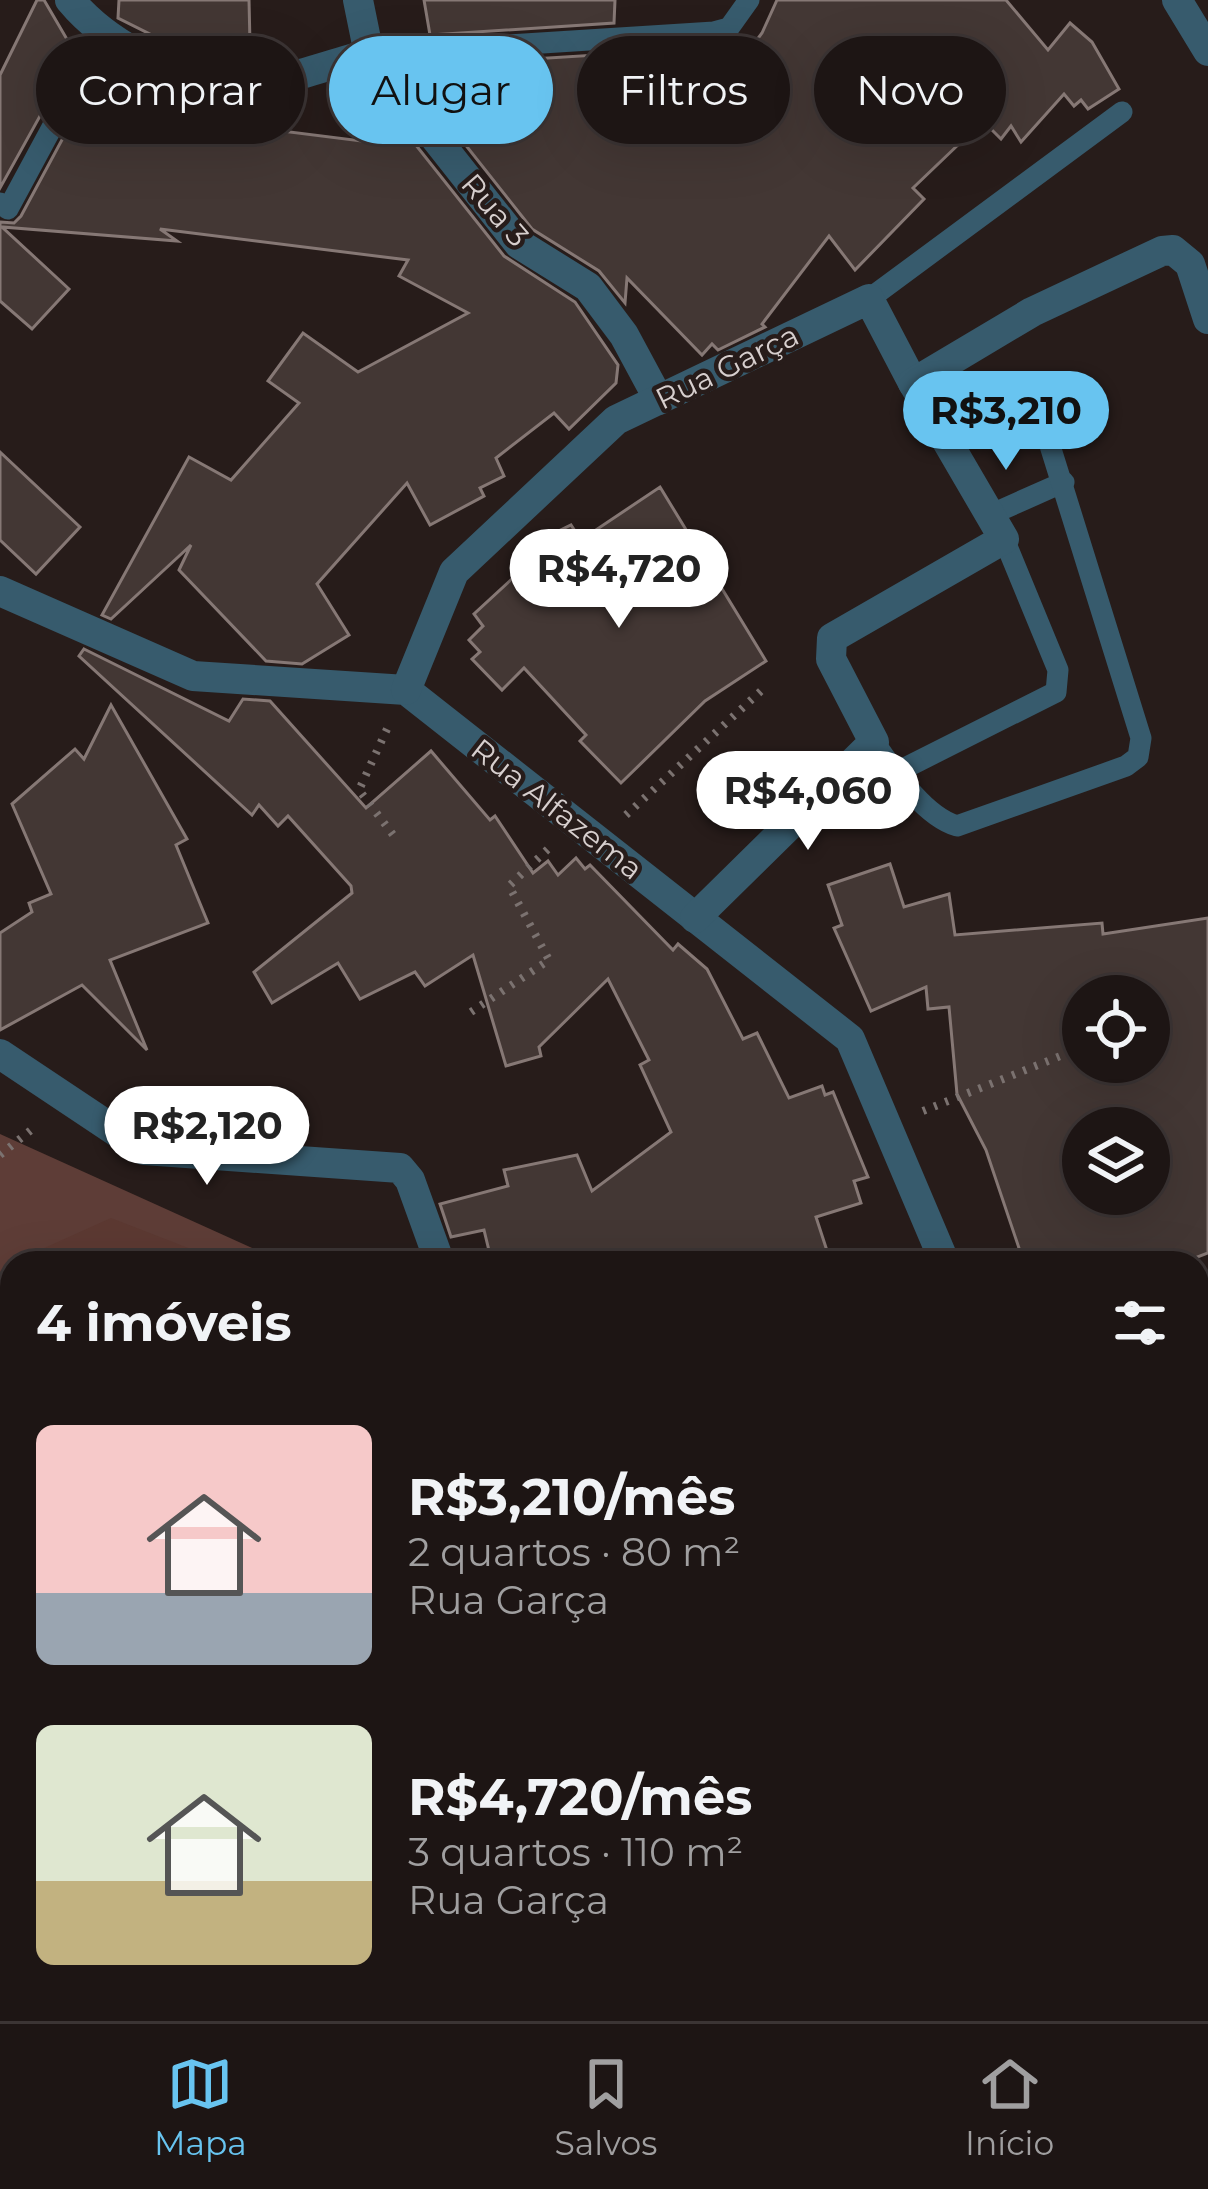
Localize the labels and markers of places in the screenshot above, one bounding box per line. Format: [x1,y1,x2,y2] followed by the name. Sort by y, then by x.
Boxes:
[895,371,1117,473] pin: R$3,210
[508,529,730,631] pin: R$4,720
[697,751,919,853] pin: R$4,060
[96,1086,318,1188] pin: R$2,120

